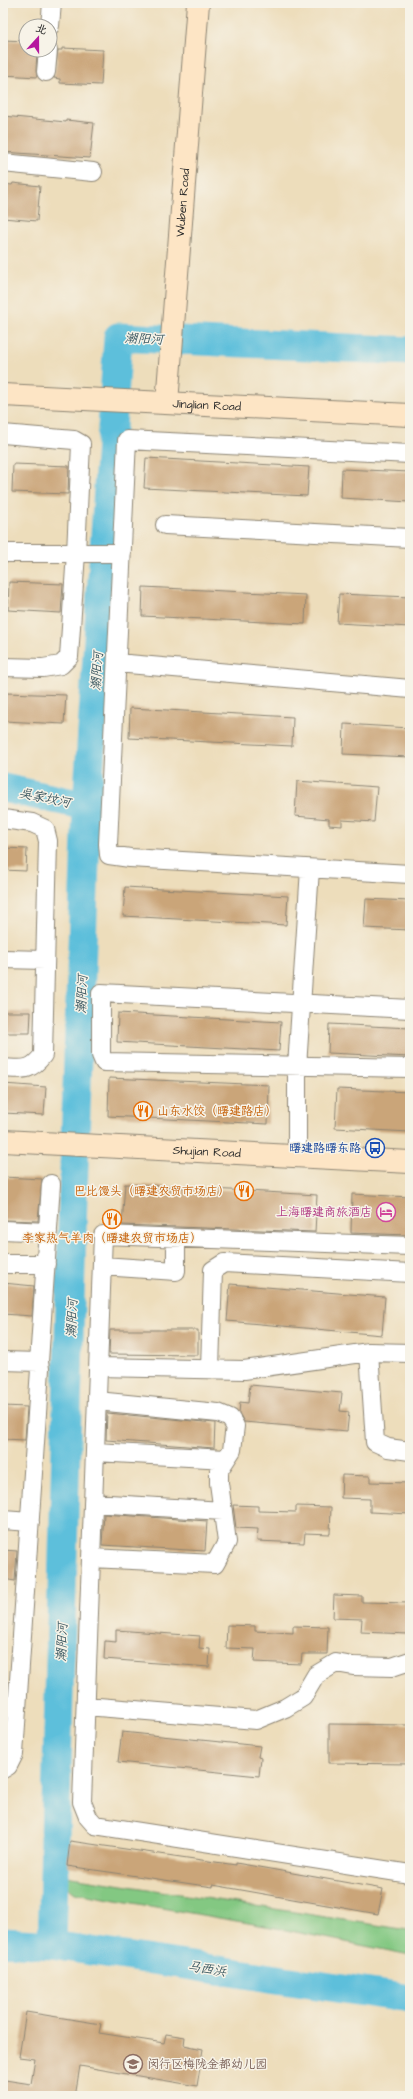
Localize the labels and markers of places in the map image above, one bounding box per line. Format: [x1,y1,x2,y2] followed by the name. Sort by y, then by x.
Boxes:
[132,1100,154,1122] restaurant icon: 山东水饺（曙建路店）
[157,1103,277,1120] place label: 山东水饺（曙建路店）
[364,1137,386,1159] bus stop icon: 曙建路曙东路
[289,1140,361,1157] place label: 曙建路曙东路
[233,1180,255,1202] restaurant icon: 巴比馒头（曙建农贸市场店）
[74,1183,230,1200] place label: 巴比馒头（曙建农贸市场店）
[375,1201,397,1223] hotel icon: 上海曙建商旅酒店
[276,1204,372,1221] place label: 上海曙建商旅酒店
[101,1208,123,1230] restaurant icon: 李家热气羊肉（曙建农贸市场店）
[22,1230,202,1247] place label: 李家热气羊肉（曙建农贸市场店）
[122,2053,144,2075] school or university icon: 闵行区梅陇金都幼儿园
[147,2056,267,2073] place label: 闵行区梅陇金都幼儿园

